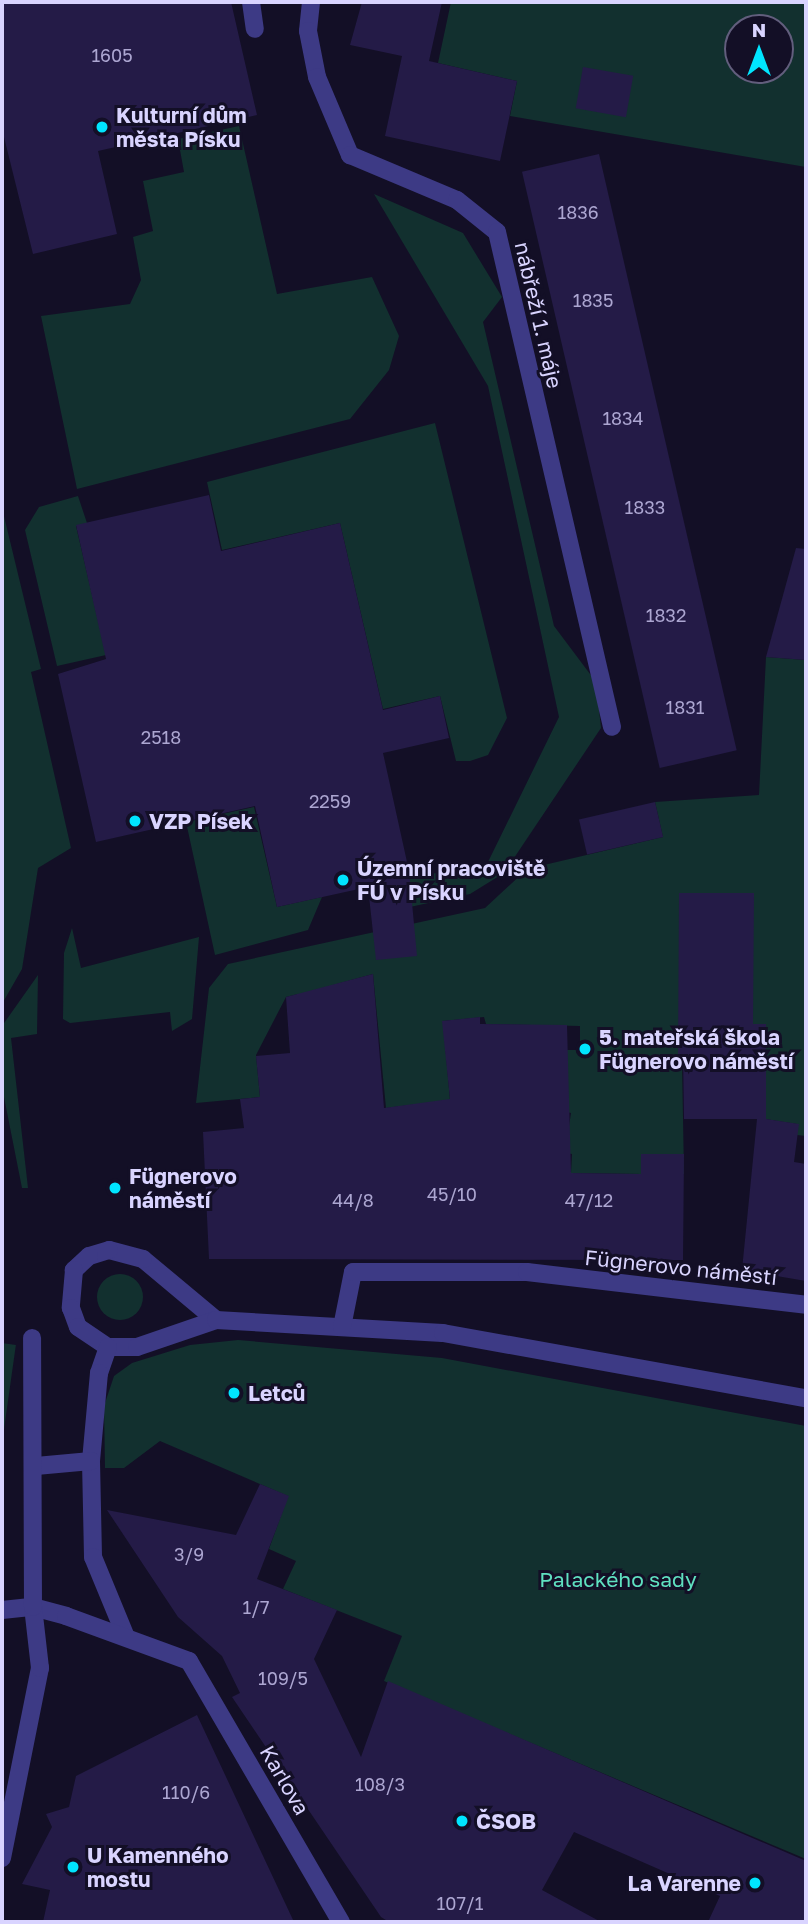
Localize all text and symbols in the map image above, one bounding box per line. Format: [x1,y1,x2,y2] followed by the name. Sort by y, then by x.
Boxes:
[724,14,794,84] north arrow
[752,18,766,41] text: N
[91,44,133,66] house number: 1605
[116,102,247,152] place label: Kulturní dům města Písku
[94,119,110,135] marker: Kulturní dům města Písku
[557,201,599,223] house number: 1836
[510,239,568,391] street label: nábřeží 1. máje
[573,289,613,311] house number: 1835
[602,407,644,429] house number: 1834
[625,496,665,518] house number: 1833
[646,604,686,626] house number: 1832
[666,696,704,718] house number: 1831
[141,726,181,748] house number: 2518
[309,790,351,812] house number: 2259
[149,808,253,834] place label: VZP Písek
[127,813,143,829] marker: VZP Písek
[357,855,545,905] place label: Územní pracoviště FÚ v Písku
[335,872,351,888] marker: Územní pracoviště FÚ v Písku
[599,1024,794,1074] place label: 5. mateřská škola Fügnerovo náměstí
[577,1041,593,1057] marker: 5. mateřská škola Fügnerovo náměstí
[129,1163,237,1213] place label: Fügnerovo náměstí
[107,1180,123,1196] marker: Fügnerovo náměstí
[427,1183,477,1205] house number: 45/10
[332,1189,374,1211] house number: 44/8
[565,1189,613,1211] house number: 47/12
[584,1244,778,1290] street label: Fügnerovo náměstí
[248,1380,305,1406] place label: Letců
[226,1385,242,1401] marker: Letců
[174,1543,204,1565] house number: 3/9
[539,1566,697,1592] park label: Palackého sady
[243,1596,269,1618] house number: 1/7
[258,1667,308,1689] house number: 109/5
[255,1741,315,1819] street label: Karlova
[355,1773,405,1795] house number: 108/3
[162,1781,210,1803] house number: 110/6
[476,1808,536,1834] place label: ČSOB
[454,1813,470,1829] marker: ČSOB
[87,1842,229,1892] place label: U Kamenného mostu
[65,1859,81,1875] marker: U Kamenného mostu
[628,1870,741,1896] place label: La Varenne
[747,1875,763,1891] marker: La Varenne
[437,1892,483,1914] house number: 107/1

